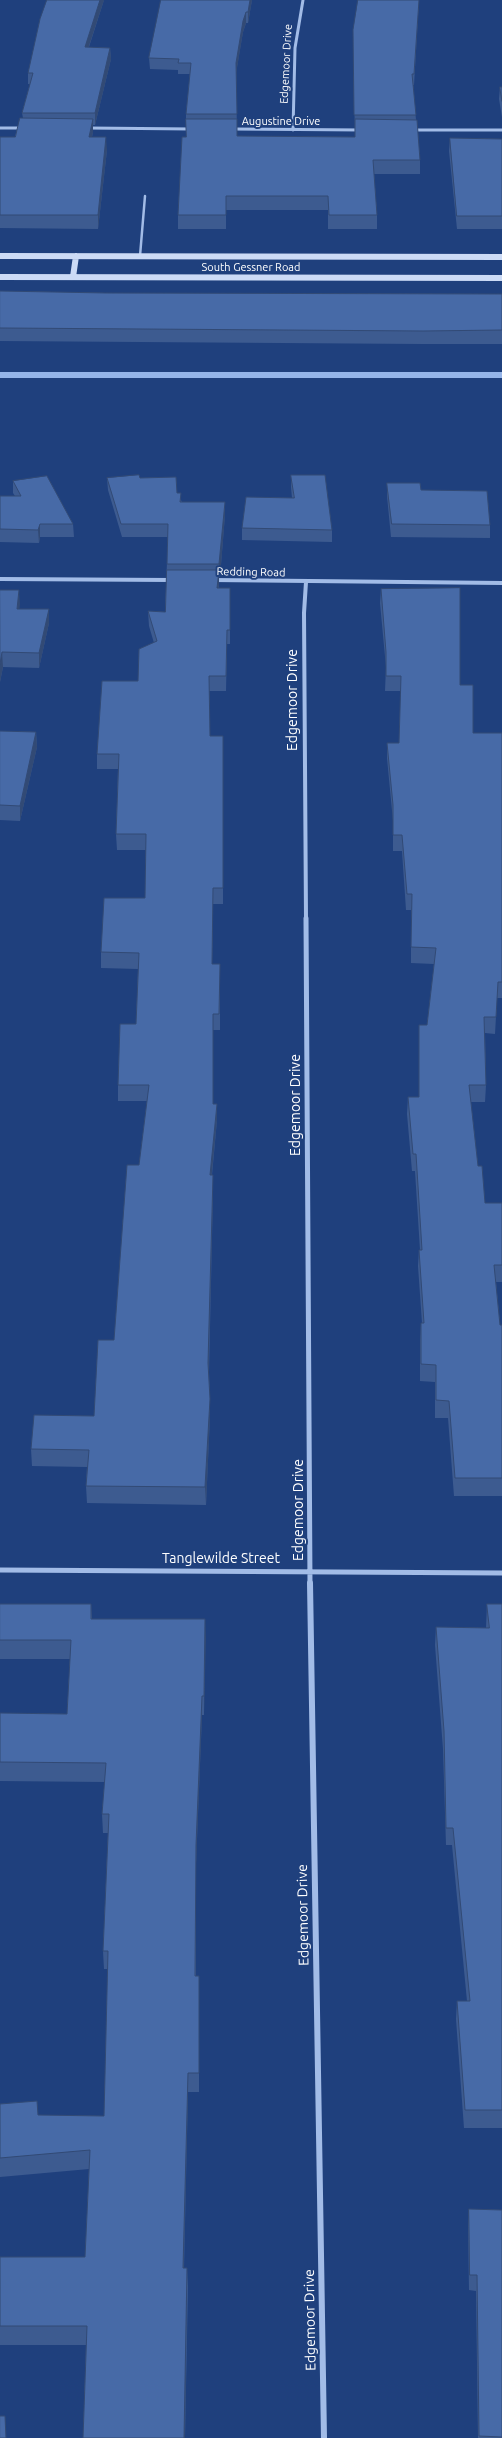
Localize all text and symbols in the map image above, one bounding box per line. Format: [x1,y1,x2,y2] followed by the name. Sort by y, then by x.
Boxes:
[277,24,295,104] street label: Edgemoor Drive
[242,114,320,128] street label: Augustine Drive
[202,260,300,274] street label: South Gessner Road
[216,565,286,579] street label: Redding Road
[284,649,300,751] street label: Edgemoor Drive
[287,1054,303,1156] street label: Edgemoor Drive
[290,1459,306,1561] street label: Edgemoor Drive
[162,1550,280,1566] street label: Tanglewilde Street
[294,1864,312,1966] street label: Edgemoor Drive
[301,2269,319,2371] street label: Edgemoor Drive

